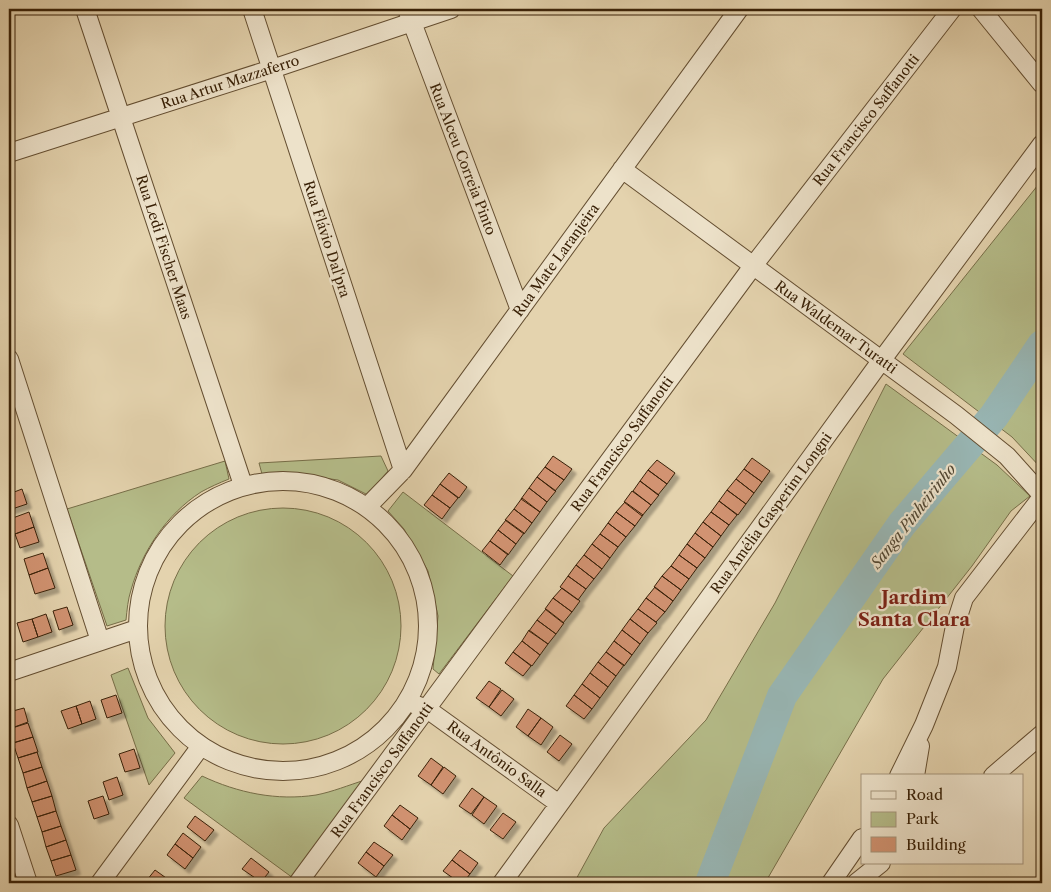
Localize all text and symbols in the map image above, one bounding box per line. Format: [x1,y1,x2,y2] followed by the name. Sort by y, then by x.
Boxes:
[809,50,923,190] street label: Rua Francisco Saffanotti
[158,51,302,113] street label: Rua Artur Mazzaferro
[426,81,500,237] street label: Rua Alceu Correia Pinto
[132,172,196,322] street label: Rua Ledi Fischer Maas
[300,178,355,300] street label: Rua Flávio Dal'pra
[509,199,603,320] street label: Rua Mate Laranjeira
[771,277,901,377] street label: Rua Waldemar Turatti
[567,373,677,515] street label: Rua Francisco Saffanotti
[706,429,836,597] street label: Rua Amélia Gasperim Longni
[866,460,960,573] water label: Sanga Pinheirinho
[858,586,971,631] district label: Jardim Santa Clara
[327,699,437,841] street label: Rua Francisco Saffanotti
[444,717,551,802] street label: Rua Antônio Salla
[861,774,1024,864] legend
[906,785,943,804] text: Road
[906,809,940,828] text: Park
[906,835,966,854] text: Building

